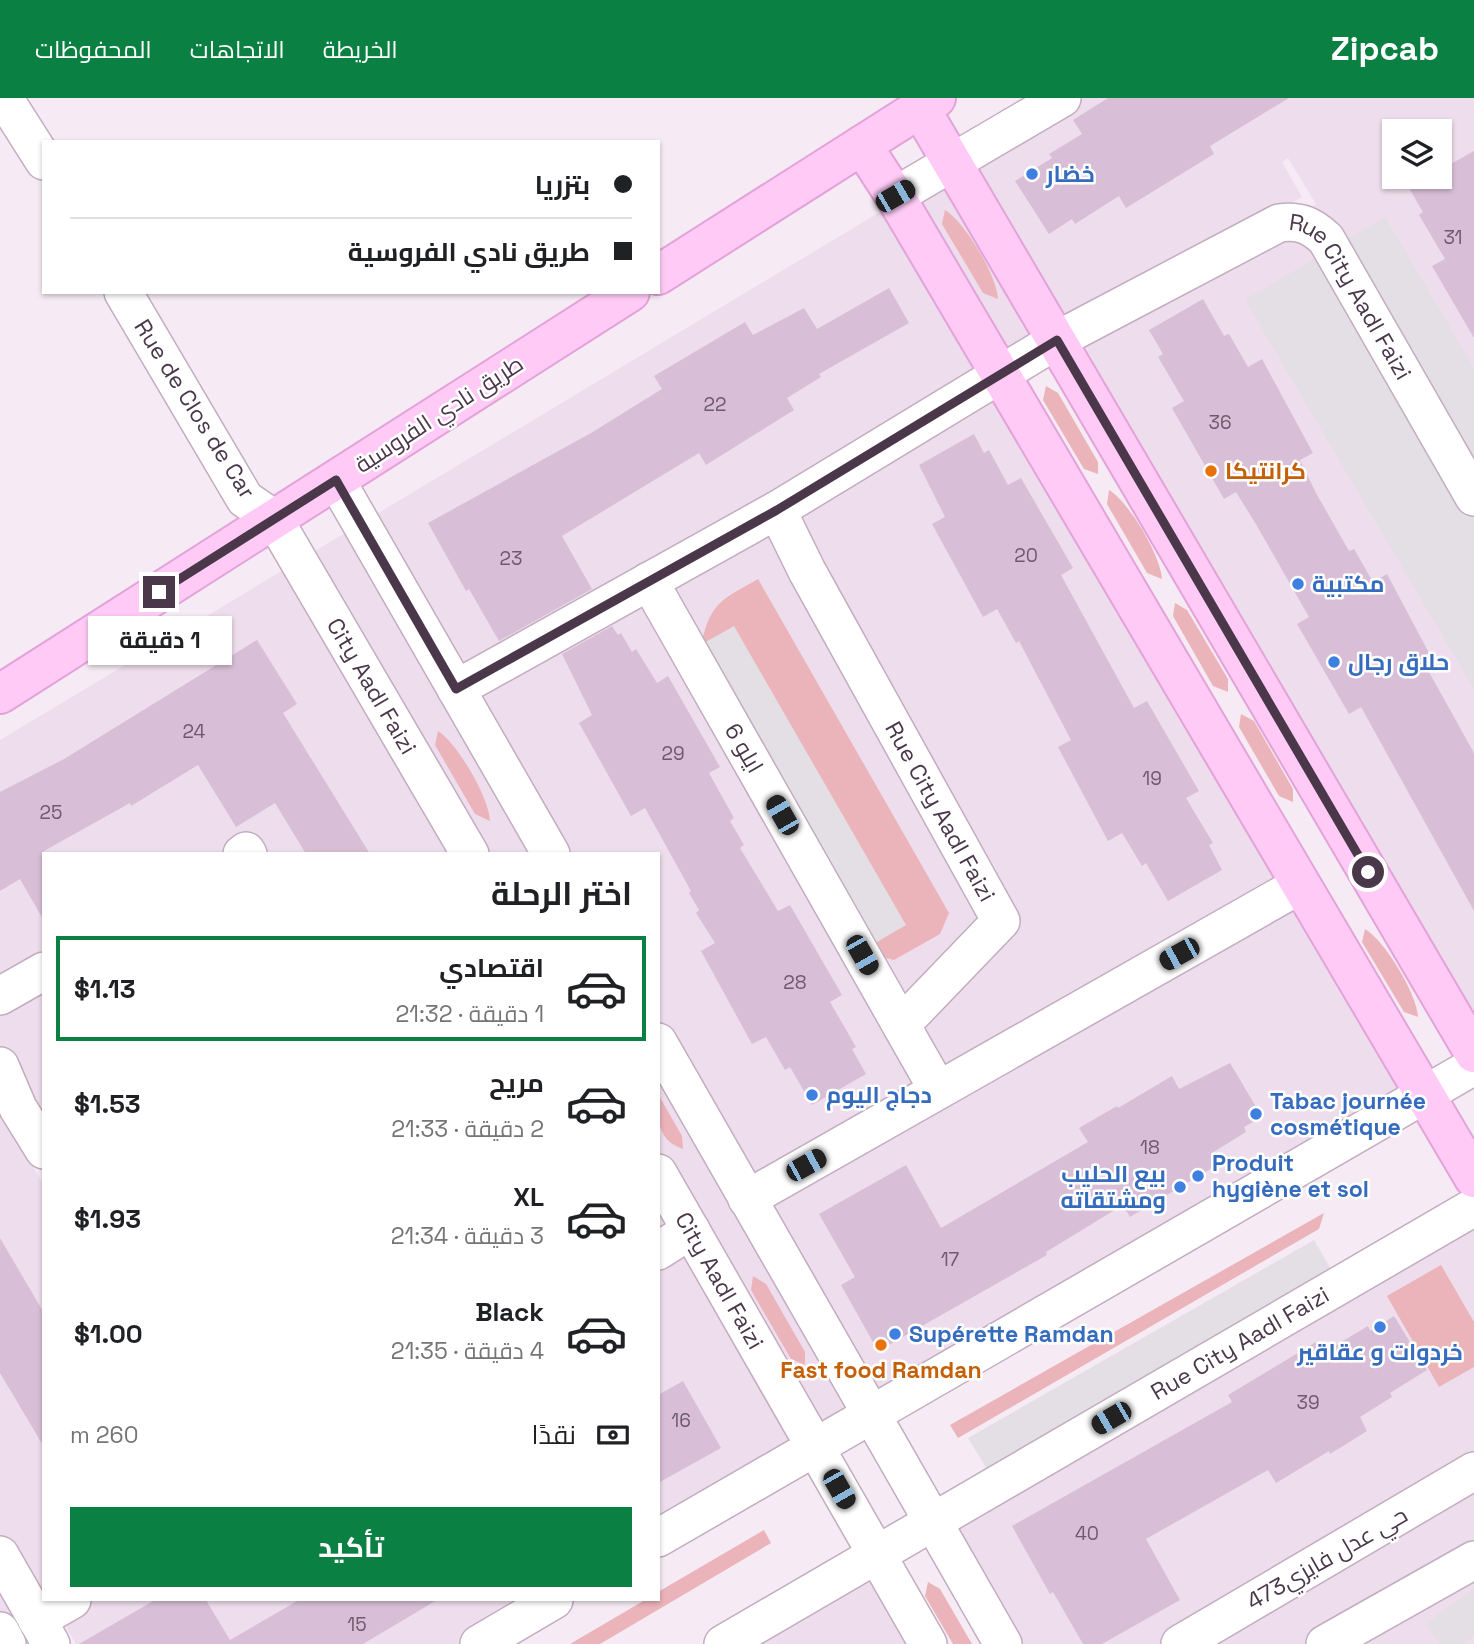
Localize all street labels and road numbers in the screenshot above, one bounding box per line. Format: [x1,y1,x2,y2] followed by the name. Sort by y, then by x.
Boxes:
[1287,207,1419,385] street label: Rue City Aadl Faizi
[128,314,262,504] street label: Rue de Clos de Car
[349,348,530,482] street label: طريق نادي الفروسية
[320,612,423,760] street label: City Aadl Faizi
[878,716,1002,907] street label: Rue City Aadl Faizi
[718,718,770,778] street label: ايلو 6
[669,1207,771,1355] street label: City Aadl Faizi
[1145,1280,1334,1407] street label: Rue City Aadl Faizi
[1241,1500,1414,1619] street label: 473حي عدل فايزي

